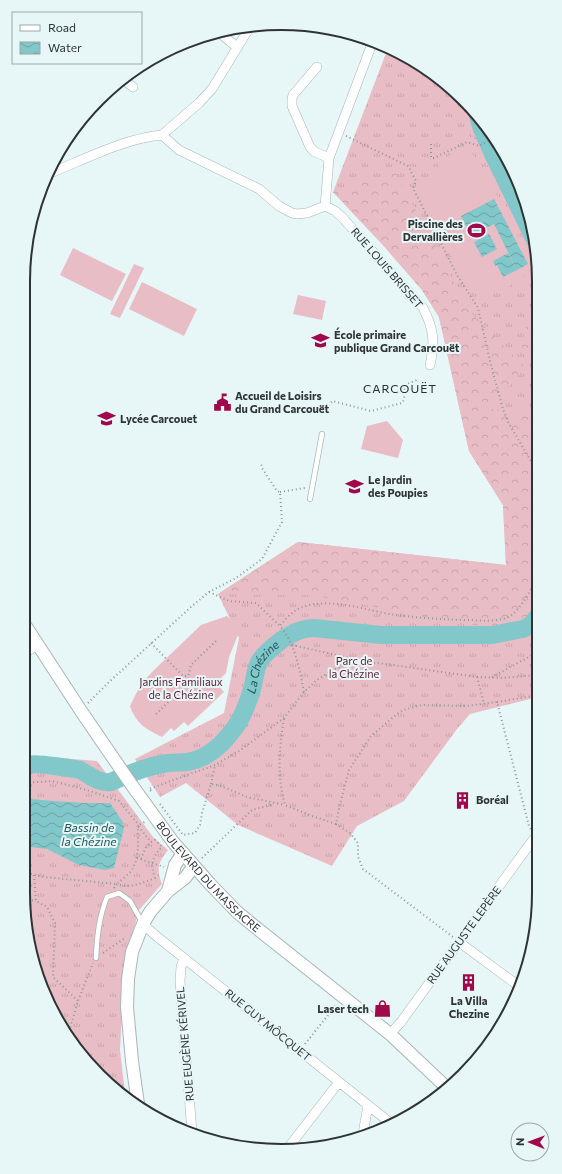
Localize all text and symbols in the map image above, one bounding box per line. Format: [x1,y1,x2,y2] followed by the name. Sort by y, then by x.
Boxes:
[12,12,142,64] legend
[48,20,76,34] text: Road
[48,40,82,54] text: Water
[403,217,463,243] place label: Piscine des Dervallières
[466,220,486,240] sports icon: Piscine des Dervallières
[349,225,426,311] street label: RUE LOUIS BRISSET
[334,327,460,354] place label: École primaire publique Grand Carcouët
[311,331,331,351] school or university icon: École primaire publique Grand Carcouët
[363,381,437,395] district label: CARCOUËT
[235,389,330,415] place label: Accueil de Loisirs du Grand Carcouët
[212,392,232,412] public building icon: Accueil de Loisirs du Grand Carcouët
[97,409,117,429] school or university icon: Lycée Carcouet
[120,412,197,425] place label: Lycée Carcouet
[368,473,428,499] place label: Le Jardin des Poupies
[345,476,365,496] school or university icon: Le Jardin des Poupies
[243,637,282,695] water label: La Chézine
[329,654,380,680] park label: Parc de la Chézine
[139,675,223,701] park label: Jardins Familiaux de la Chézine
[453,790,473,810] building icon: Boréal
[476,793,509,806] place label: Boréal
[154,819,263,935] street label: BOULEVARD DU MASSACRE
[61,820,117,848] water label: Bassin de la Chézine
[423,883,503,986] street label: RUE AUGUSTE LEPÈRE
[459,973,479,993] building icon: La Villa Chezine
[223,985,314,1063] street label: RUE GUY MÔCQUET
[172,986,196,1102] street label: RUE EUGÈNE KÉRIVEL
[449,994,489,1020] place label: La Villa Chezine
[372,999,392,1019] shop icon: Laser tech
[317,1002,369,1015] place label: Laser tech
[510,1122,550,1162] north arrow
[513,1138,526,1146] text: N

